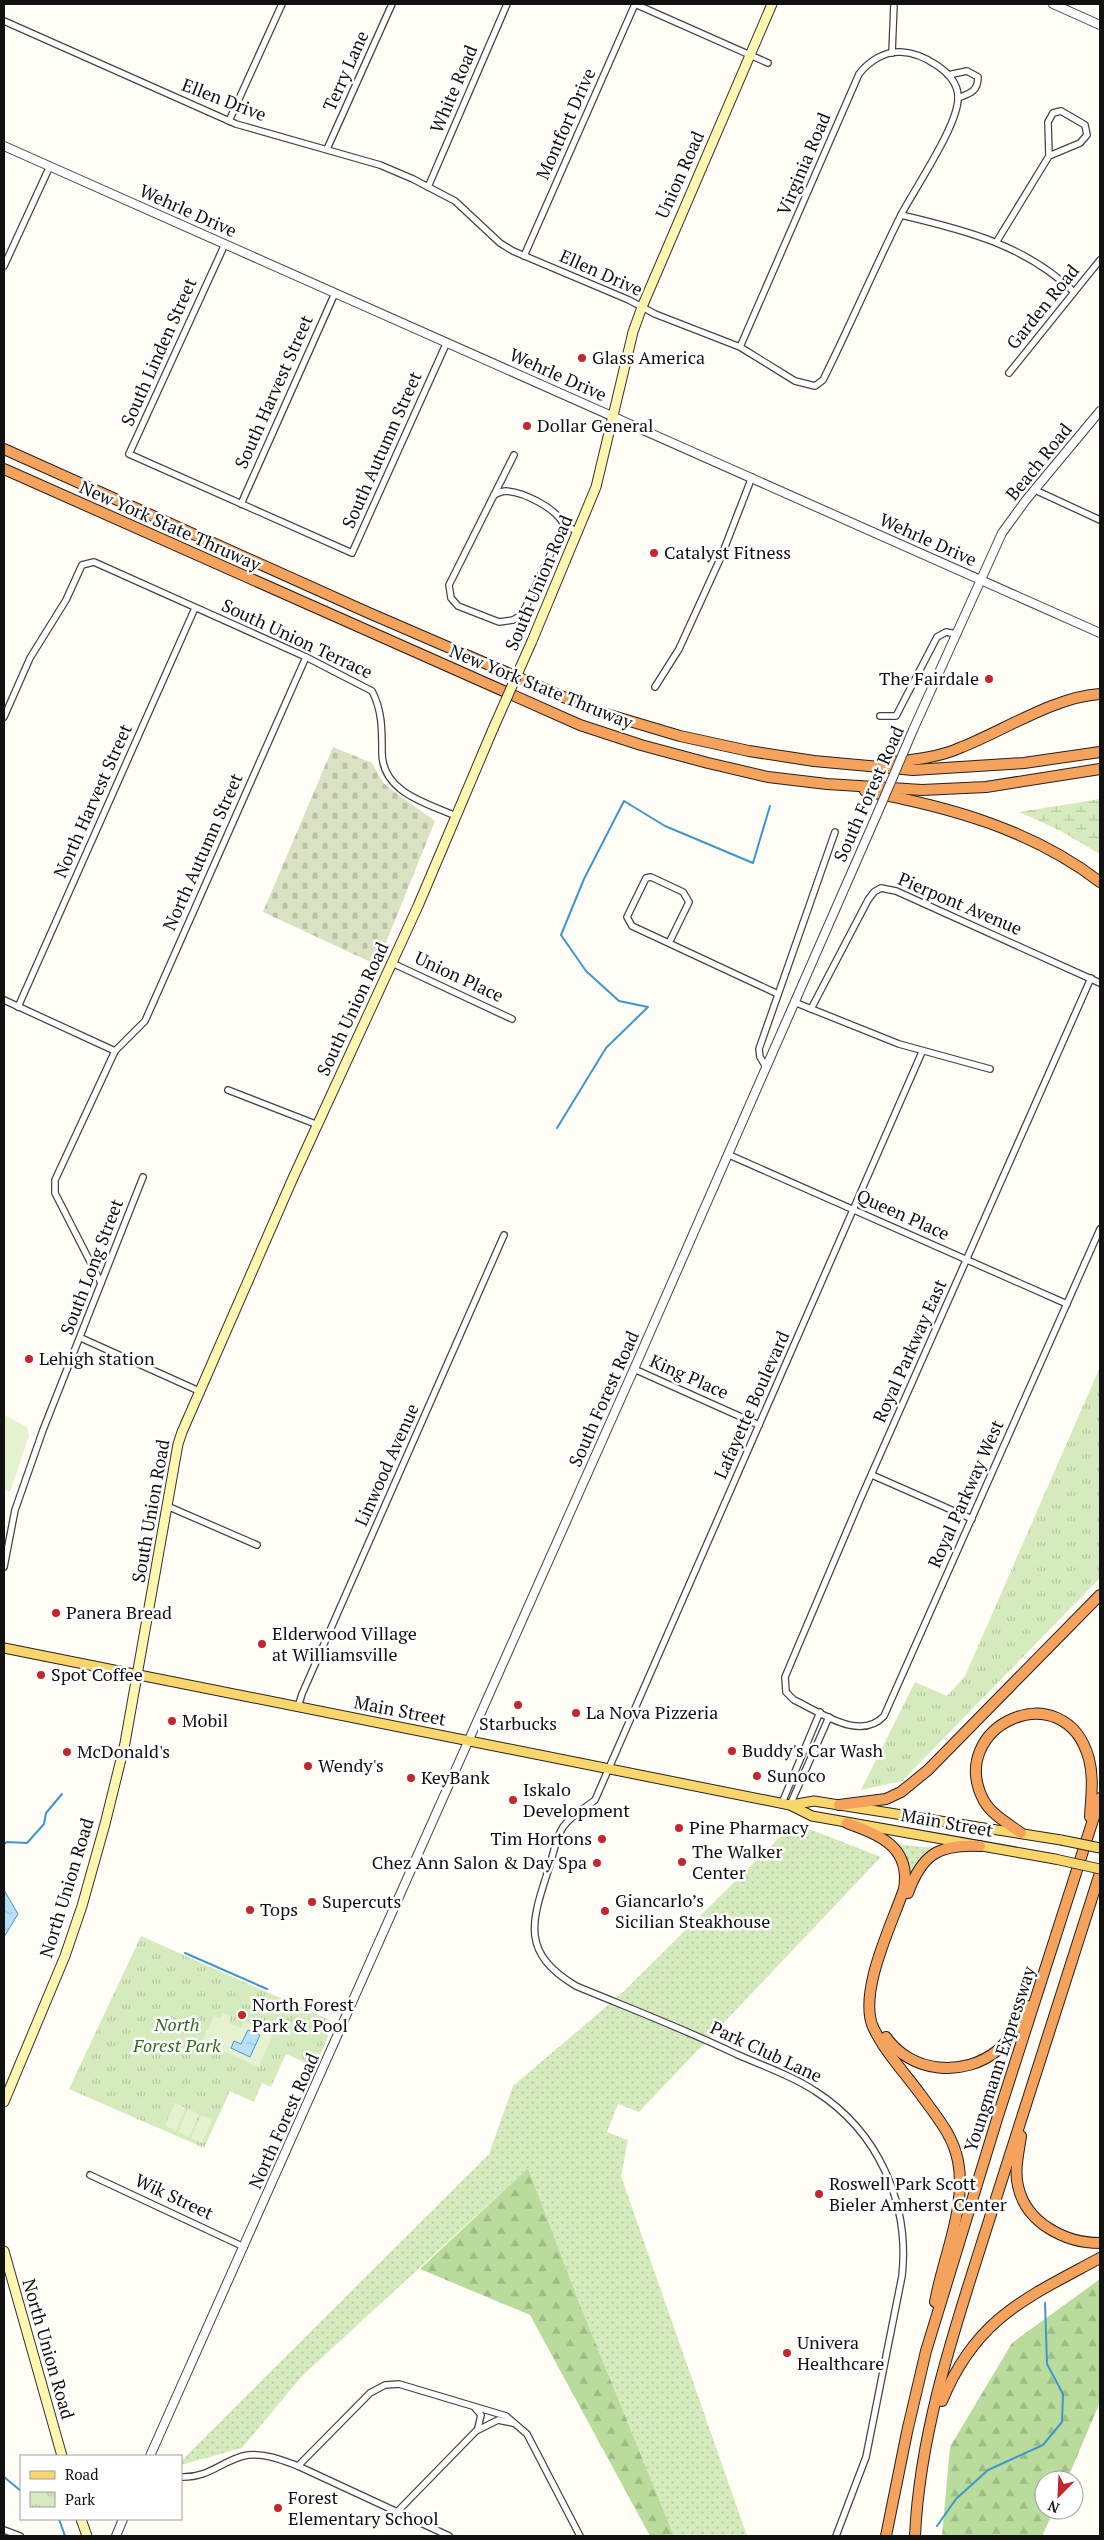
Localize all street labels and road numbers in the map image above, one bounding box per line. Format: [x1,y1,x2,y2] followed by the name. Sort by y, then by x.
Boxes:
[317,27,373,114] street label: Terry Lane
[424,41,482,136] street label: White Road
[530,64,600,183] street label: Montfort Drive
[179,72,270,126] street label: Ellen Drive
[771,109,835,219] street label: Virginia Road
[649,127,709,222] street label: Union Road
[136,178,241,242] street label: Wehrle Drive
[556,243,647,301] street label: Ellen Drive
[1001,259,1084,354] street label: Garden Road
[115,273,202,429] street label: South Linden Street
[228,311,318,472] street label: South Harvest Street
[506,342,611,406] street label: Wehrle Drive
[336,367,427,532] street label: South Autumn Street
[1000,418,1077,505] street label: Beach Road
[76,474,266,576] street label: New York State Thruway
[876,507,981,571] street label: Wehrle Drive
[499,511,577,654] street label: South Union Road
[218,593,377,684] street label: South Union Terrace
[446,638,638,734] street label: New York State Thruway
[47,720,137,881] street label: North Harvest Street
[827,722,909,865] street label: South Forest Road
[157,769,248,934] street label: North Autumn Street
[895,866,1026,940] street label: Pierpont Avenue
[311,938,394,1079] street label: South Union Road
[411,945,508,1007] street label: Union Place
[853,1183,954,1245] street label: Queen Place
[54,1195,128,1338] street label: South Long Street
[867,1275,952,1426] street label: Royal Parkway East
[562,1327,644,1470] street label: South Forest Road
[708,1327,794,1482] street label: Lafayette Boulevard
[646,1348,733,1404] street label: King Place
[348,1400,424,1530] street label: Linwood Avenue
[922,1416,1009,1571] street label: Royal Parkway West
[126,1437,174,1584] street label: South Union Road
[352,1689,449,1731] street label: Main Street
[899,1802,995,1842] street label: Main Street
[33,1815,99,1961] street label: North Union Road
[958,1962,1041,2154] street label: Youngmann Expressway
[707,2015,826,2087] street label: Park Club Lane
[242,2049,324,2192] street label: North Forest Road
[131,2167,218,2225] street label: Wik Street
[17,2276,80,2422] street label: North Union Road

